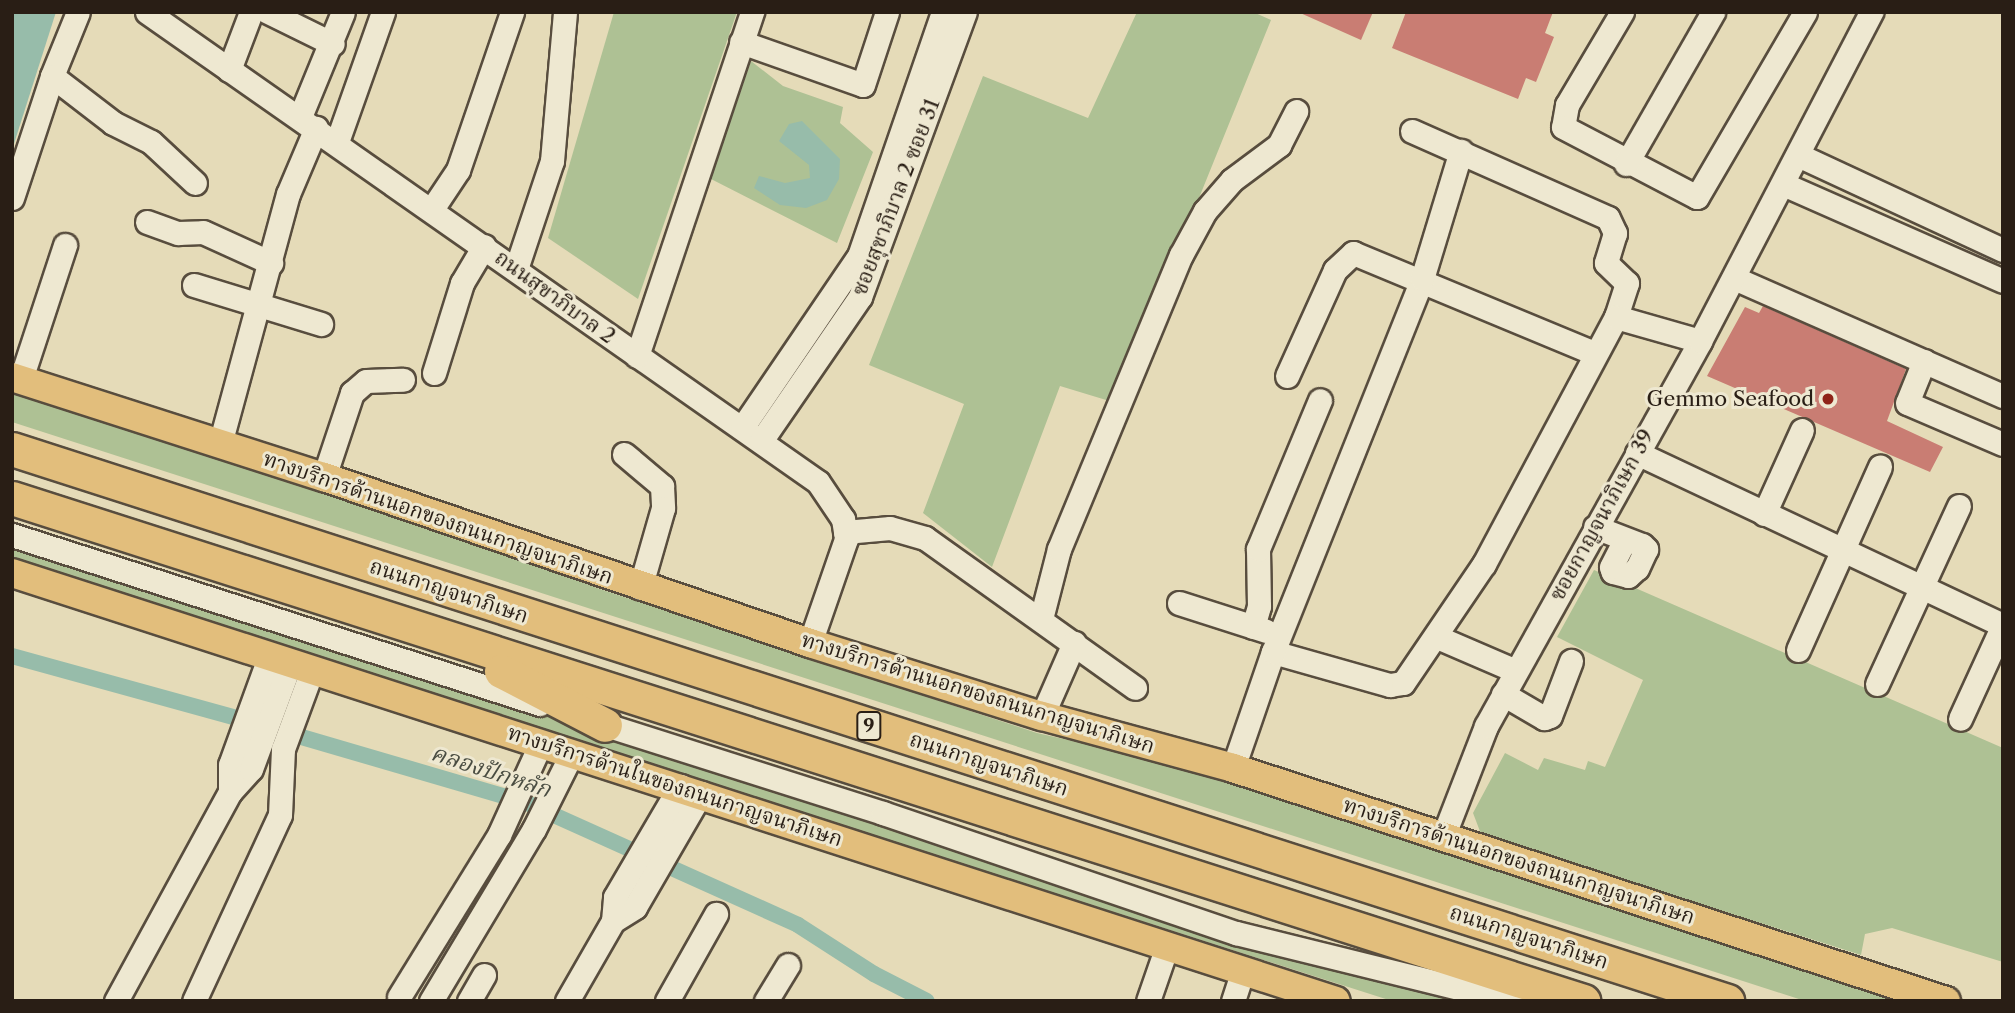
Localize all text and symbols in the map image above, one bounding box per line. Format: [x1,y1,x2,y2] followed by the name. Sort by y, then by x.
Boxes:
[847,95,945,299] street label: ซอยสุขาภิบาล 2 ซอย 31
[490,245,620,349] street label: ถนนสุขาภิบาล 2
[1647,386,1814,412] place label: Gemmo Seafood
[1820,391,1836,407] marker: Gemmo Seafood
[1544,425,1660,605] street label: ซอยกาญจนาภิเษก 39
[260,446,616,590] street label: ทางบริการด้านนอกของถนนกาญจนาภิเษก
[366,553,532,629] street label: ถนนกาญจนาภิเษก
[798,627,1158,759] street label: ทางบริการด้านนอกของถนนกาญจนาภิเษก
[855,710,883,741] road number: 9
[504,720,846,852] street label: ทางบริการด้านในของถนนกาญจนาภิเษก
[906,726,1072,802] street label: ถนนกาญจนาภิเษก
[428,739,554,803] water label: คลองปักหลัก
[1340,792,1698,930] street label: ทางบริการด้านนอกของถนนกาญจนาภิเษก
[1446,899,1612,975] street label: ถนนกาญจนาภิเษก

